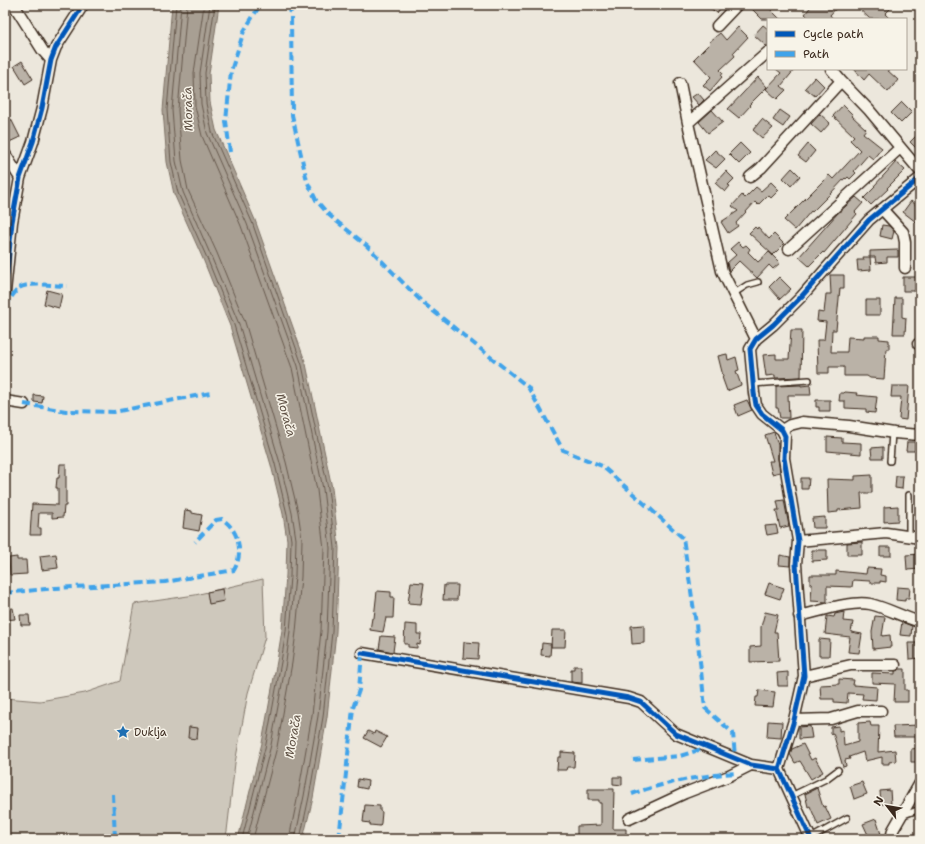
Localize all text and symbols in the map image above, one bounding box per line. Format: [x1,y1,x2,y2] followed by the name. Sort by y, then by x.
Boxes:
[767,18,907,70] legend
[803,26,864,42] text: Cycle path
[803,46,829,62] text: Path
[179,87,197,131] water label: Morača
[273,392,299,438] water label: Morača
[281,713,305,759] water label: Morača
[115,724,131,740] place icon: Duklja
[134,725,167,740] place label: Duklja
[867,786,907,826] north arrow
[870,793,888,809] text: N

